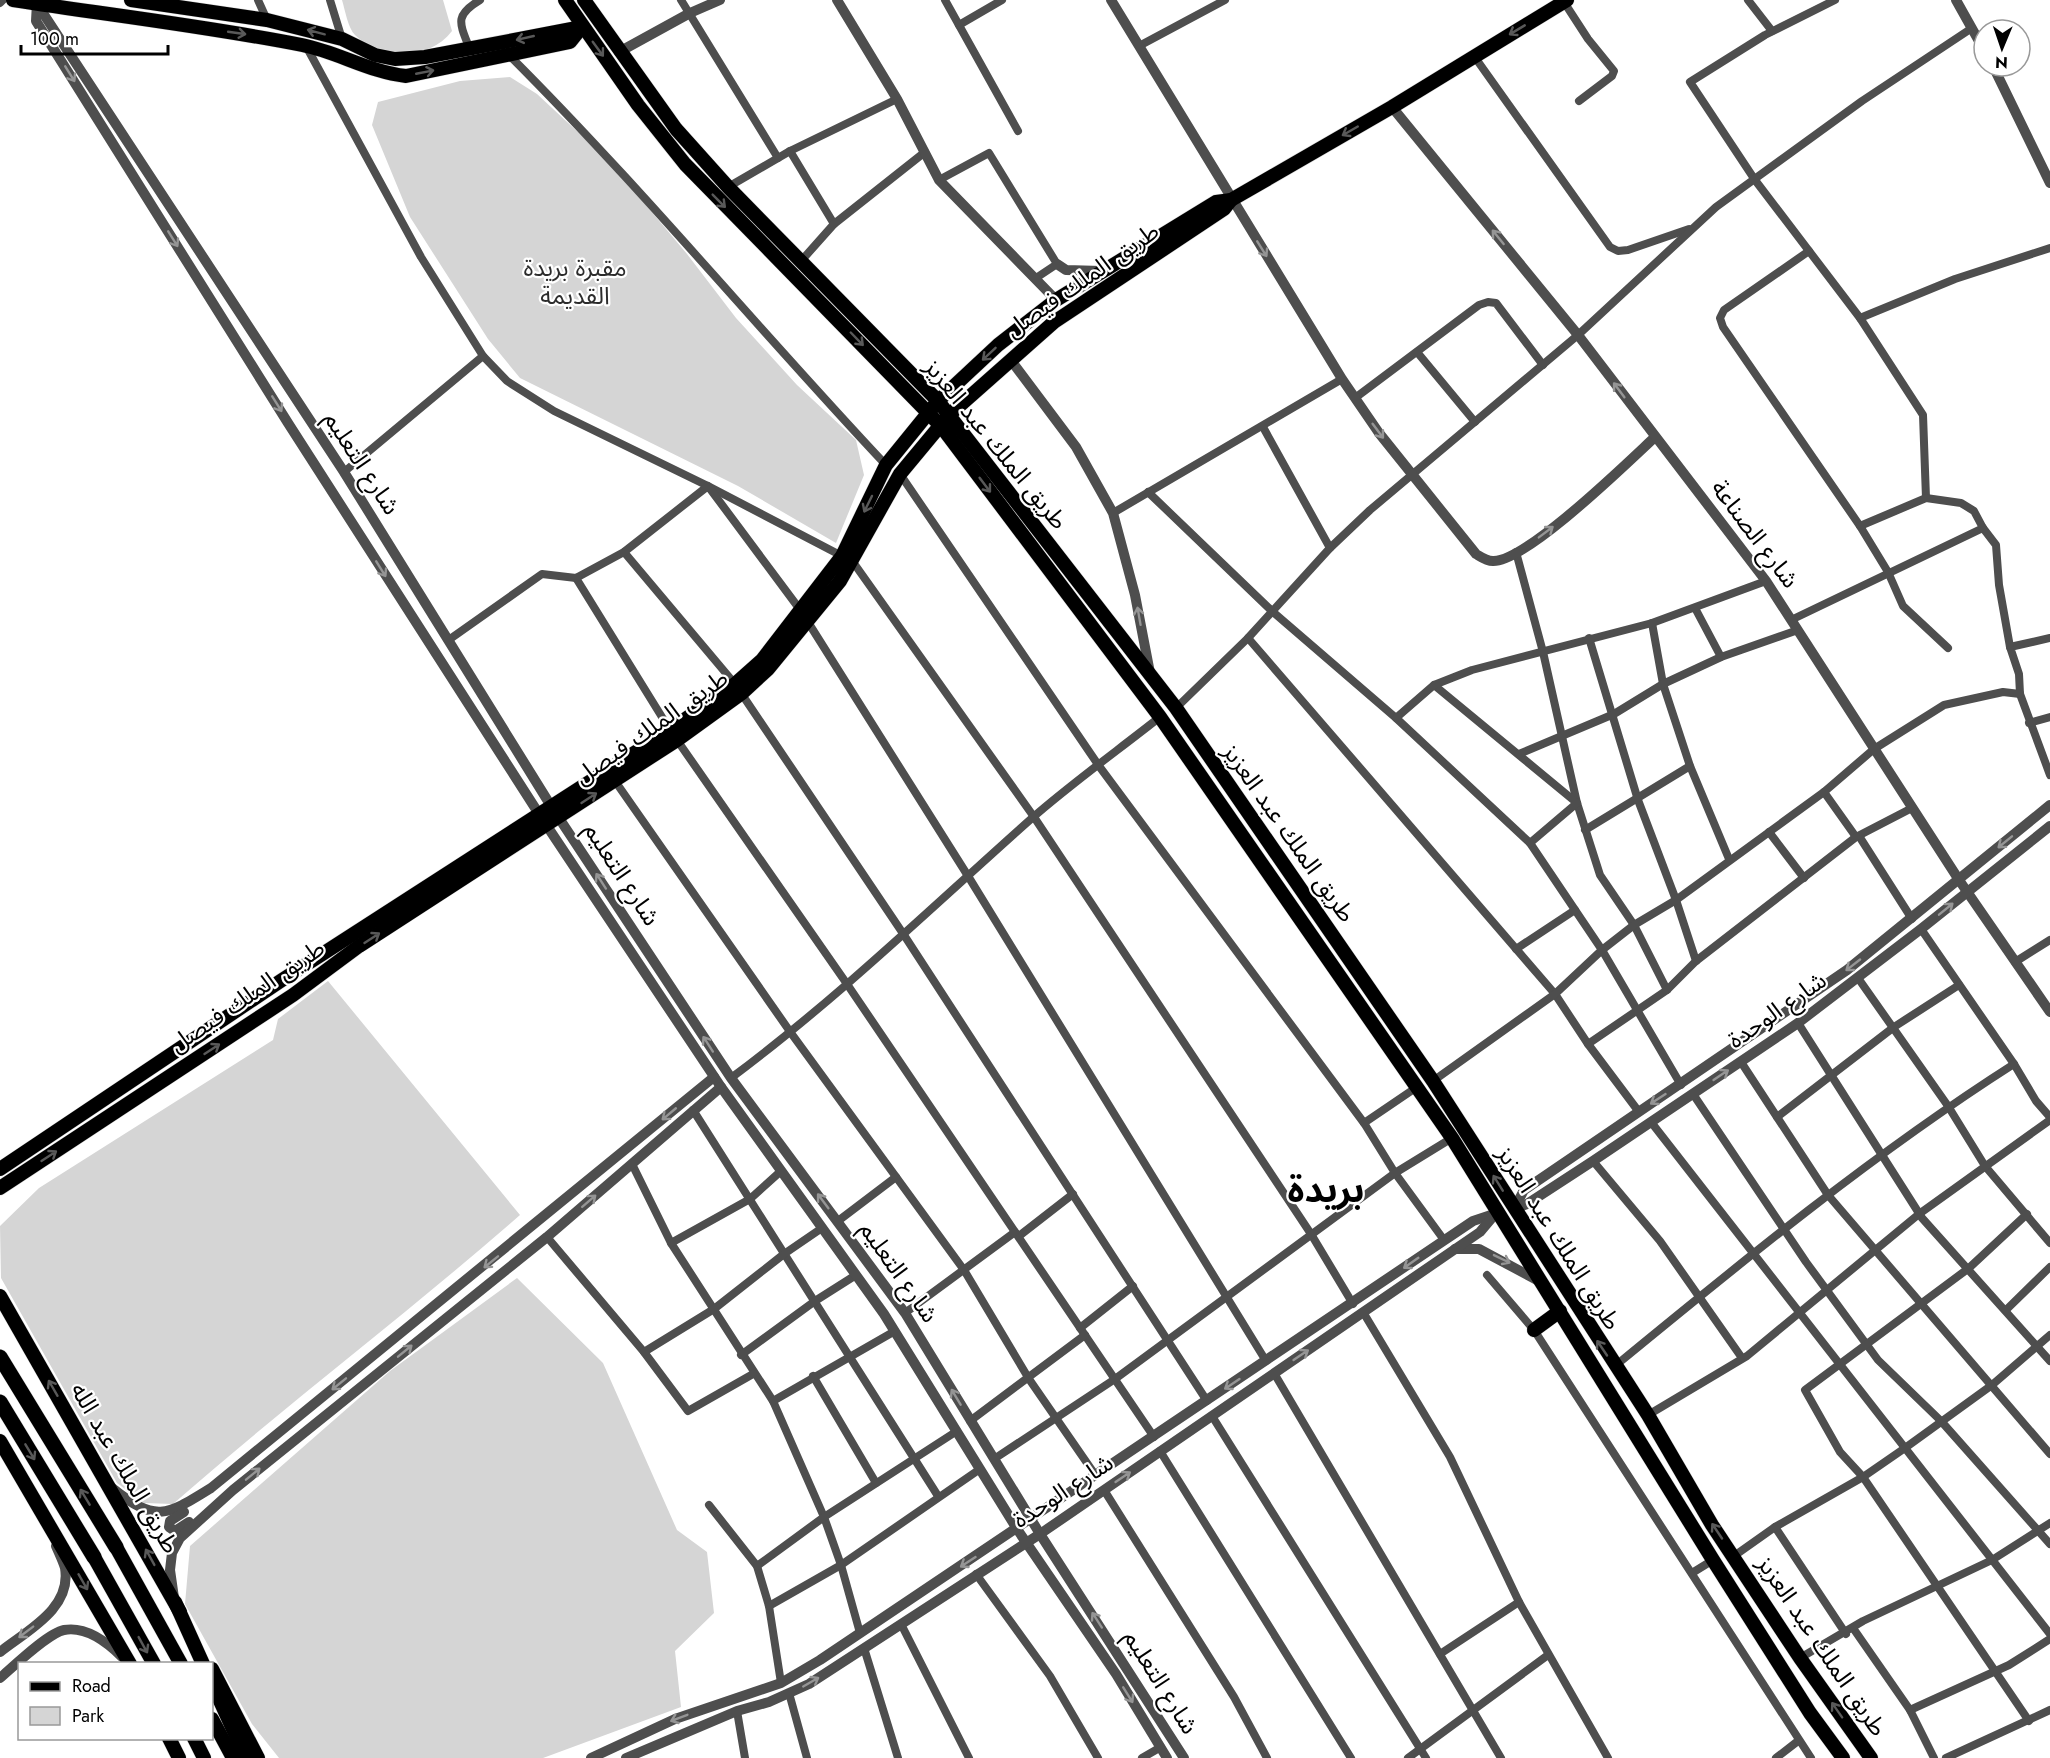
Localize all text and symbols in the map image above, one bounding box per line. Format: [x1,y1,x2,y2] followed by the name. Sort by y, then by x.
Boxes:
[21,18,168,56] scale bar
[1972,18,2032,78] north arrow
[1509,25,1526,37] one-way arrow
[30,26,79,52] text: 100 m
[307,26,326,38] one-way arrow
[227,27,246,38] one-way arrow
[516,33,535,45] one-way arrow
[592,40,604,56] one-way arrow
[1995,51,2008,74] text: N
[64,65,76,82] one-way arrow
[415,66,435,77] one-way arrow
[1342,125,1359,137] one-way arrow
[711,194,726,209] one-way arrow
[997,213,1166,346] street label: طريق الملك فيصل
[167,230,179,247] one-way arrow
[1492,230,1505,246] one-way arrow
[1256,240,1268,257] one-way arrow
[523,250,627,313] park label: مقبرة بريدة القديمة
[850,331,864,346] one-way arrow
[982,347,997,361] one-way arrow
[916,350,1076,537] street label: طريق الملك عبد العزيز
[1613,382,1626,398] one-way arrow
[271,395,283,412] one-way arrow
[316,404,409,521] street label: شارع التعليم
[1372,423,1385,439] one-way arrow
[1703,472,1808,595] street label: شارع الصناعة
[979,477,992,493] one-way arrow
[861,494,873,512] one-way arrow
[1538,525,1554,538] one-way arrow
[376,560,388,577] one-way arrow
[1133,607,1144,626] one-way arrow
[566,660,735,793] street label: طريق الملك فيصل
[1214,735,1364,929] street label: طريق الملك عبد العزيز
[580,792,597,804] one-way arrow
[576,815,669,932] street label: شارع التعليم
[1997,836,2013,849] one-way arrow
[595,873,607,890] one-way arrow
[1938,903,1954,916] one-way arrow
[162,930,332,1061] street label: طريق الملك فيصل
[363,931,380,943] one-way arrow
[1846,959,1862,971] one-way arrow
[1720,963,1833,1057] street label: شارع الوحدة
[702,1036,714,1053] one-way arrow
[203,1043,219,1055] one-way arrow
[1713,1069,1729,1081] one-way arrow
[1650,1094,1667,1106] one-way arrow
[661,1108,677,1121] one-way arrow
[1488,1138,1630,1337] street label: طريق الملك عبد العزيز
[40,1150,57,1162] one-way arrow
[1288,1163,1364,1215] district label: بريدة
[1491,1175,1503,1192] one-way arrow
[581,1194,597,1208] one-way arrow
[817,1194,829,1210] one-way arrow
[852,1214,947,1330] street label: شارع التعليم
[1492,1254,1510,1266] one-way arrow
[483,1255,499,1268] one-way arrow
[1403,1257,1420,1269] one-way arrow
[1596,1339,1609,1356] one-way arrow
[397,1345,413,1358] one-way arrow
[1293,1349,1309,1361] one-way arrow
[62,1376,189,1560] street label: طريق الملك عبد الله
[331,1378,347,1391] one-way arrow
[1224,1379,1241,1391] one-way arrow
[47,1380,59,1397] one-way arrow
[950,1389,962,1406] one-way arrow
[25,1443,37,1460] one-way arrow
[1005,1445,1120,1536] street label: شارع الوحدة
[245,1467,261,1480] one-way arrow
[1115,1471,1131,1483] one-way arrow
[79,1489,91,1506] one-way arrow
[1710,1523,1722,1540] one-way arrow
[1748,1547,1896,1743] street label: طريق الملك عبد العزيز
[144,1549,156,1566] one-way arrow
[960,1555,977,1568] one-way arrow
[77,1573,89,1590] one-way arrow
[1090,1611,1103,1628] one-way arrow
[1116,1623,1207,1741] street label: شارع التعليم
[18,1625,34,1638] one-way arrow
[138,1635,149,1653] one-way arrow
[18,1662,213,1740] legend
[72,1673,111,1699] text: Road
[801,1676,819,1687] one-way arrow
[1123,1686,1135,1703] one-way arrow
[72,1703,104,1729] text: Park
[1831,1703,1843,1719] one-way arrow
[670,1713,689,1724] one-way arrow

